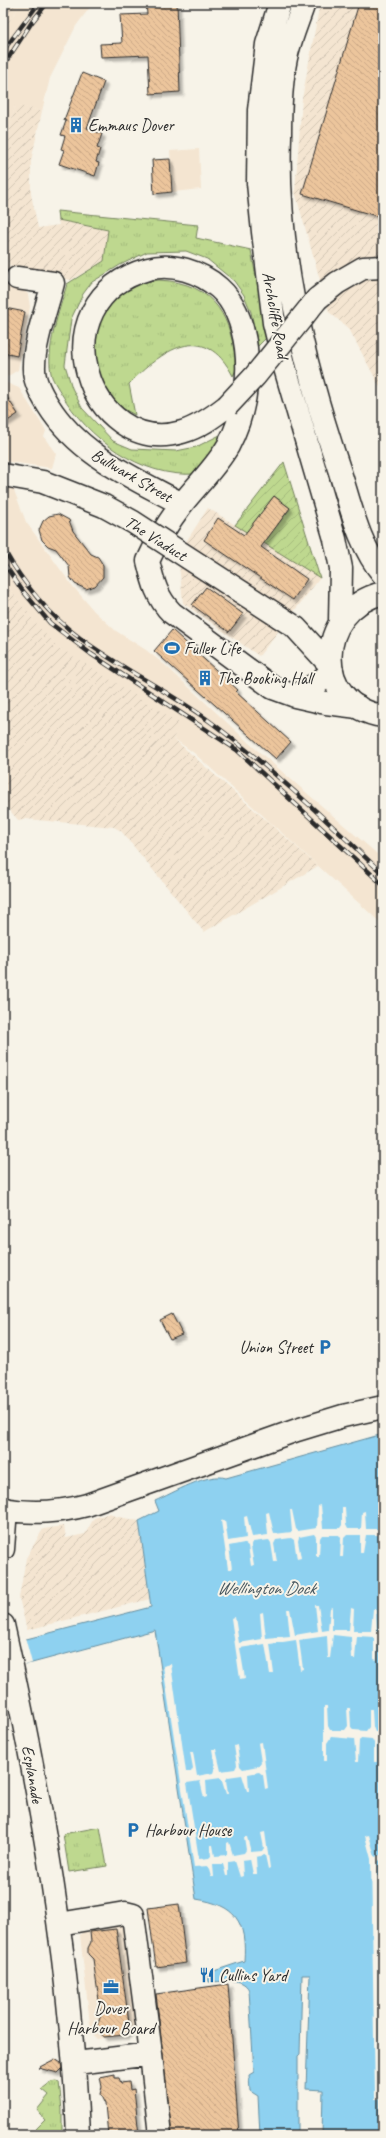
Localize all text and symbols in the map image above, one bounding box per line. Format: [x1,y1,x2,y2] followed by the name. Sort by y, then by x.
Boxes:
[88,115,176,136] place label: Emmaus Dover
[67,116,85,134] building icon: Emmaus Dover
[258,270,294,362] street label: Archcliffe Road
[88,444,178,508] street label: Bullwark Street
[121,511,193,567] street label: The Viaduct
[184,638,242,659] place label: Fuller Life
[163,639,181,657] sports icon: Fuller Life
[217,668,316,689] place label: The Booking Hall
[196,669,214,687] building icon: The Booking Hall
[240,1337,315,1358] place label: Union Street
[316,1338,334,1356] parking icon: Union Street
[217,1577,318,1599] water label: Wellington Dock
[17,1744,48,1806] street label: Esplanade
[145,1820,233,1841] place label: Harbour House
[124,1821,142,1839] parking icon: Harbour House
[219,1965,289,1986] place label: Cullins Yard
[198,1966,216,1984] restaurant icon: Cullins Yard
[102,1978,120,1996] office icon: Dover Harbour Board
[67,1998,158,2039] place label: Dover Harbour Board

